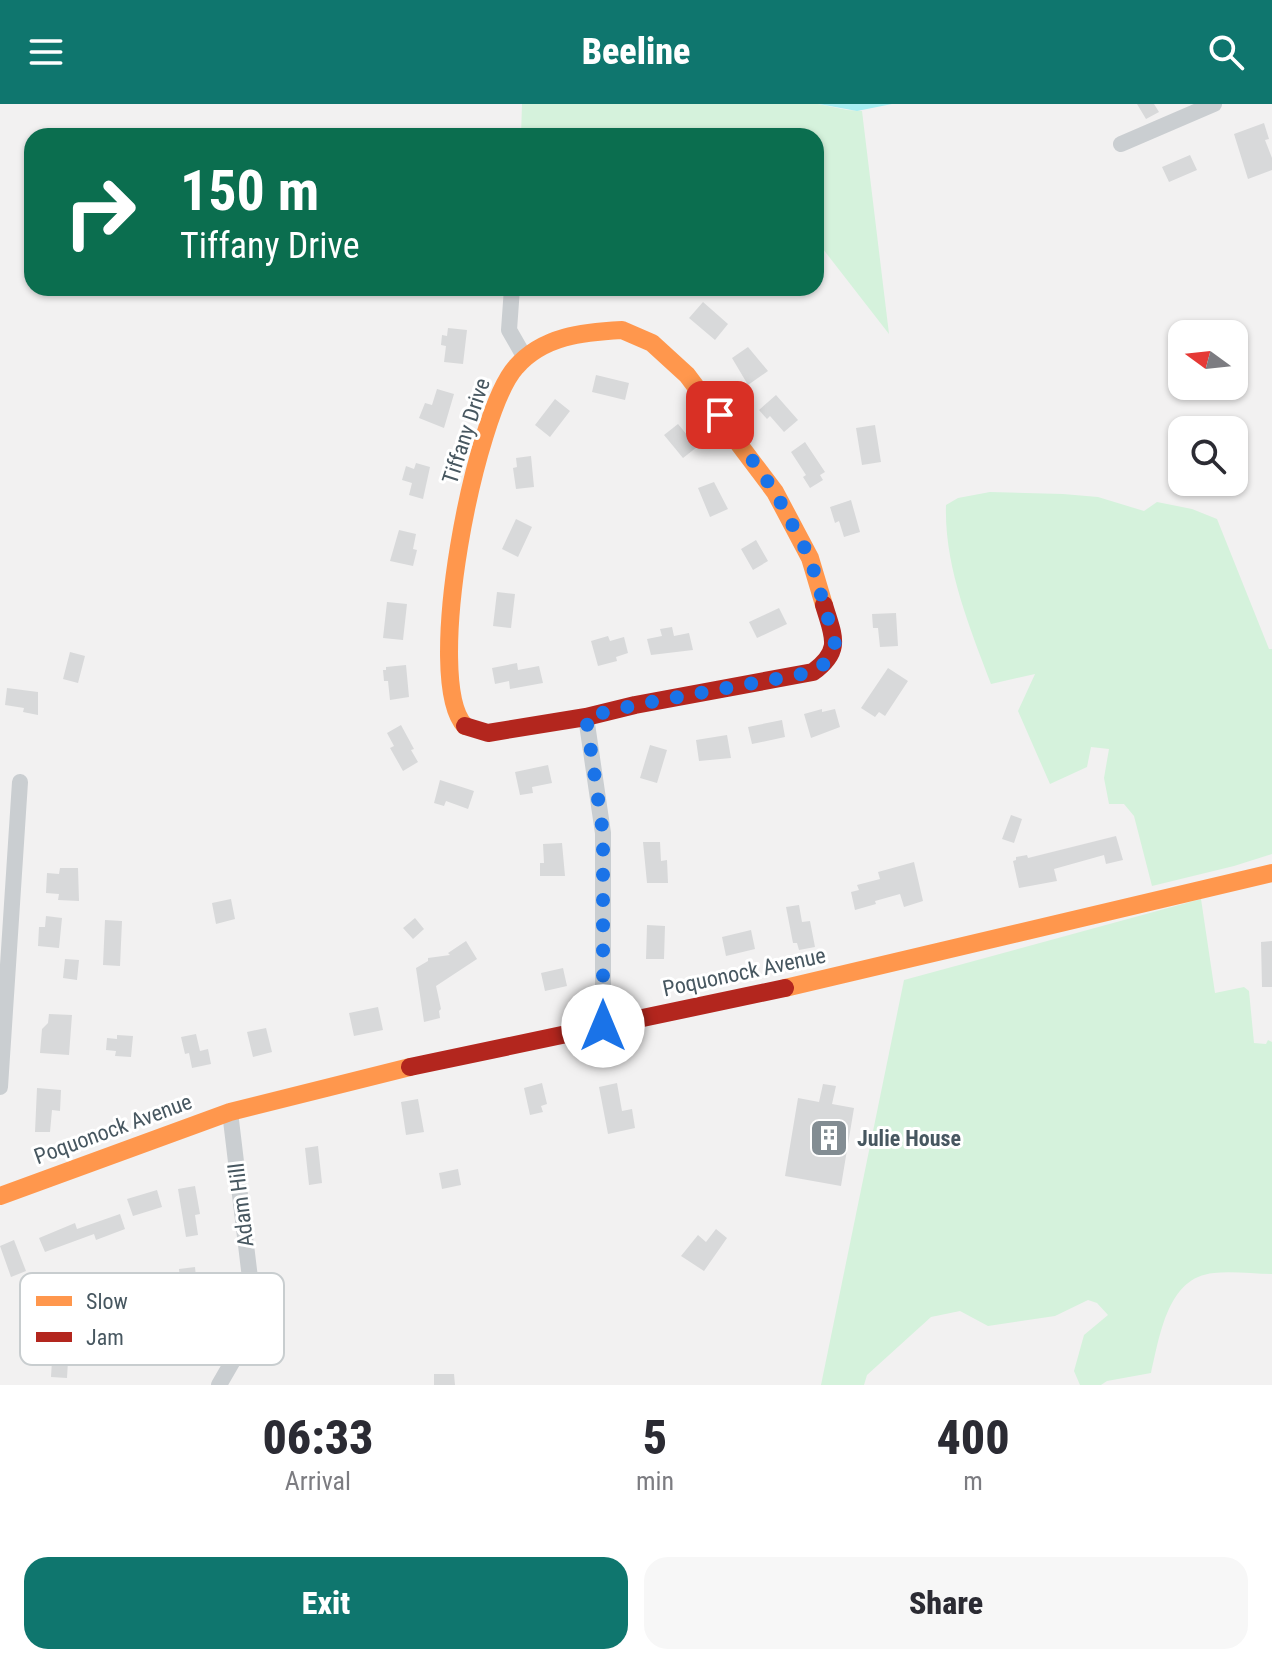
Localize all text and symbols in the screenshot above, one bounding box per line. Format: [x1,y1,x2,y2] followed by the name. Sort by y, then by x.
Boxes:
[24,30,68,74] icon: menu
[1204,30,1248,74] icon: search
[582,31,690,73] text: Beeline
[180,158,319,224] text: 150 m
[48,160,152,264] icon: right
[180,225,360,267] text: Tiffany Drive
[1168,320,1248,400] north arrow
[1168,320,1248,496] map controls
[437,375,495,487] street label: Tiffany Drive
[686,381,754,449] pin
[698,393,742,437] icon: arrive
[1168,416,1248,496] button: search
[660,943,828,1001] street label: Poquonock Avenue
[561,984,645,1068] position arrow
[31,1089,195,1169] street label: Poquonock Avenue
[808,1117,850,1159] building icon: Julie House
[857,1126,961,1151] place label: Julie House
[223,1162,259,1248] street label: Adam Hill
[20,1273,284,1365] legend
[86,1289,128,1314] text: Slow
[86,1325,124,1350] text: Jam
[262,1409,374,1466] text: 06:33
[643,1409,667,1466] text: 5
[936,1409,1010,1466] text: 400
[285,1466,351,1496] text: Arrival
[636,1466,674,1496] text: min
[963,1466,983,1496] text: m
[24,1557,628,1649] button: Exit
[644,1557,1248,1649] button: Share

